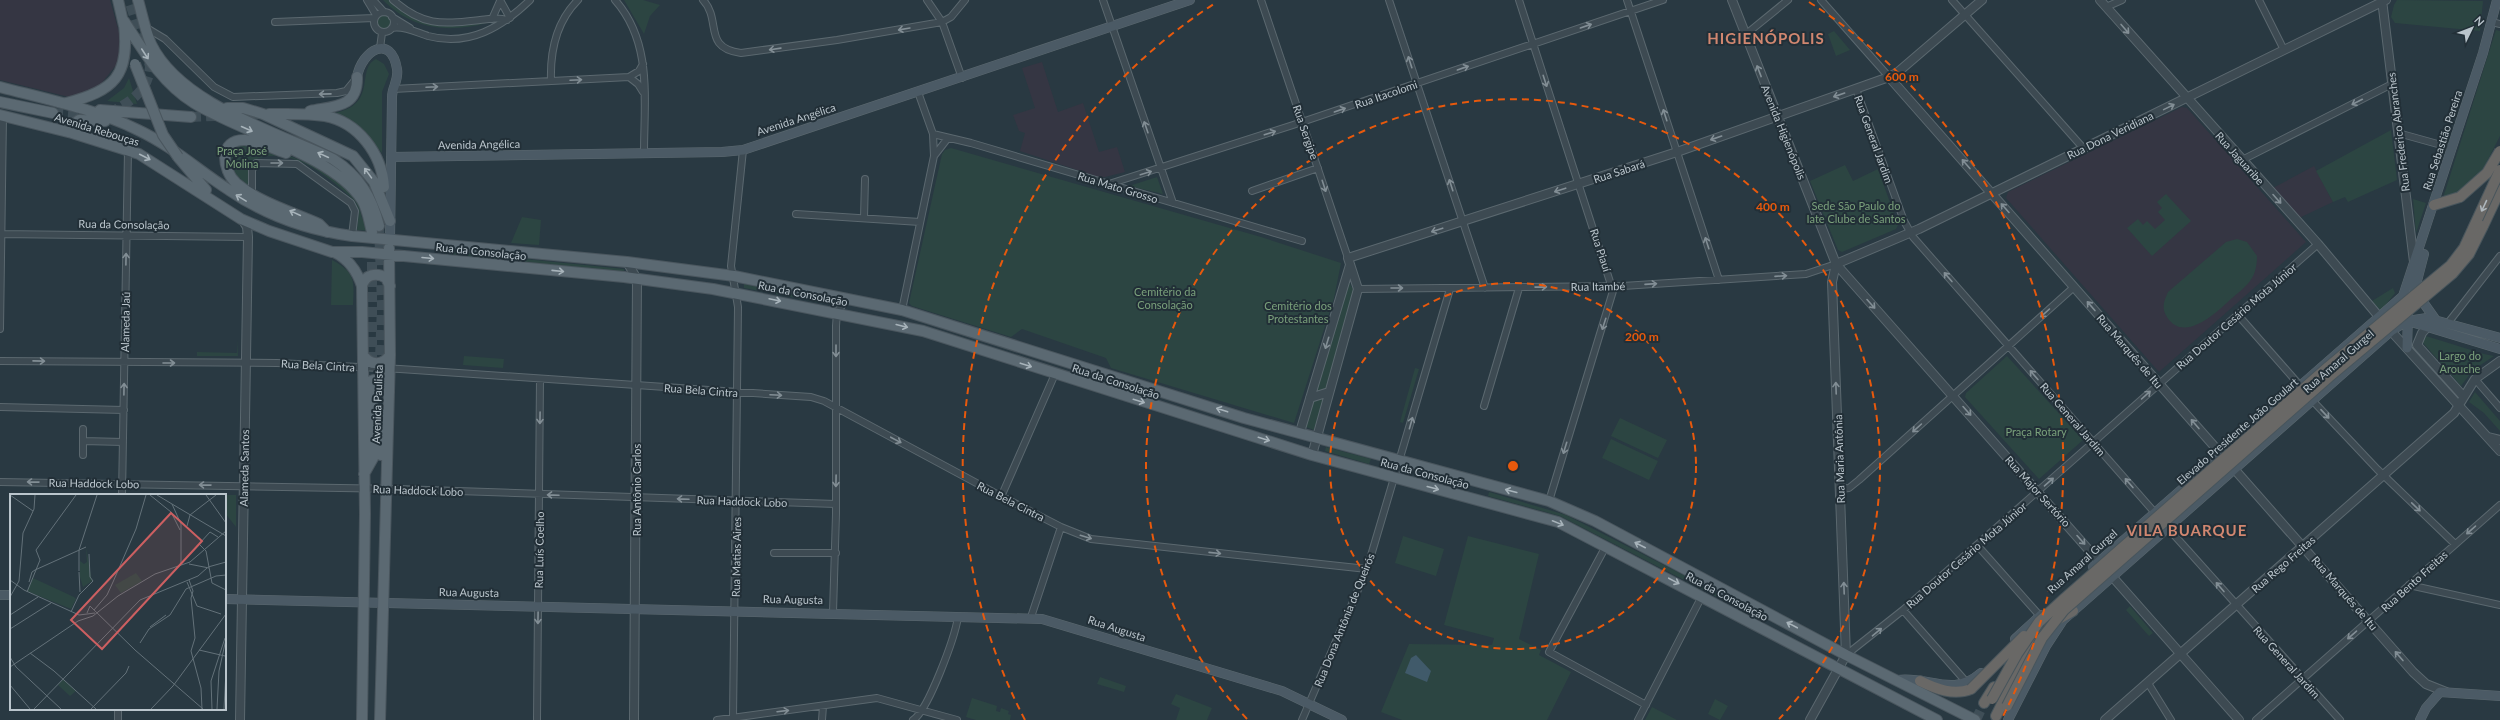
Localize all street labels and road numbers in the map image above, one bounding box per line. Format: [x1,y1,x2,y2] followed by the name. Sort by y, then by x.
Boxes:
[2384,71,2412,192] street label: Rua Frederico Abranches
[1353,77,1419,111] street label: Rua Itacolomi
[1759,83,1809,182] street label: Avenida Higienópolis
[2420,88,2464,192] street label: Rua Sebastião Pereira
[1852,93,1896,185] street label: Rua General Jardim
[755,100,837,138] street label: Avenida Angélica
[1291,103,1321,161] street label: Rua Sergipe
[2065,108,2155,162] street label: Rua Dona Veridiana
[53,110,141,148] street label: Avenida Rebouças
[2213,129,2267,187] street label: Rua Jaguaribe
[438,137,520,151] street label: Avenida Angélica
[1592,157,1646,185] street label: Rua Sabará
[1076,169,1160,205] street label: Rua Mato Grosso
[78,217,170,231] street label: Rua da Consolação
[1588,227,1614,274] street label: Rua Piauí
[435,240,527,262] street label: Rua da Consolação
[2173,260,2299,372] street label: Rua Doutor Cesário Mota Júnior
[757,278,849,308] street label: Rua da Consolação
[1571,279,1626,293] street label: Rua Itambé
[118,292,132,352] street label: Alameda Jaú
[2094,311,2166,391] street label: Rua Marquês de Itu
[2300,327,2376,395] street label: Rua Amaral Gurgel
[281,357,355,373] street label: Rua Bela Cintra
[1071,361,1161,401] street label: Rua da Consolação
[369,364,385,444] street label: Avenida Paulista
[2174,375,2300,487] street label: Elevado Presidente João Goulart
[2038,380,2108,458] street label: Rua General Jardim
[664,381,738,399] street label: Rua Bela Cintra
[1831,414,1847,504] street label: Rua Maria Antônia
[237,429,251,507] street label: Alameda Santos
[630,443,643,536] street label: Rua Antônio Carlos
[2003,453,2073,529] street label: Rua Major Sertório
[1379,455,1471,491] street label: Rua da Consolação
[48,476,140,490] street label: Rua Haddock Lobo
[975,478,1047,524] street label: Rua Bela Cintra
[372,482,464,498] street label: Rua Haddock Lobo
[696,493,788,509] street label: Rua Haddock Lobo
[1903,499,2029,611] street label: Rua Doutor Cesário Mota Júnior
[532,511,546,589] street label: Rua Luís Coelho
[729,516,743,597] street label: Rua Matias Aires
[2044,526,2120,596] street label: Rua Amaral Gurgel
[2248,533,2318,595] street label: Rua Rego Freitas
[2378,548,2450,614] street label: Rua Bento Freitas
[1311,551,1377,689] street label: Rua Dona Antônia de Queirós
[2309,553,2381,633] street label: Rua Marquês de Itu
[1684,569,1770,623] street label: Rua da Consolação
[439,585,499,599] street label: Rua Augusta
[763,592,823,606] street label: Rua Augusta
[1086,613,1148,643] street label: Rua Augusta
[2251,623,2323,701] street label: Rua General Jardim

